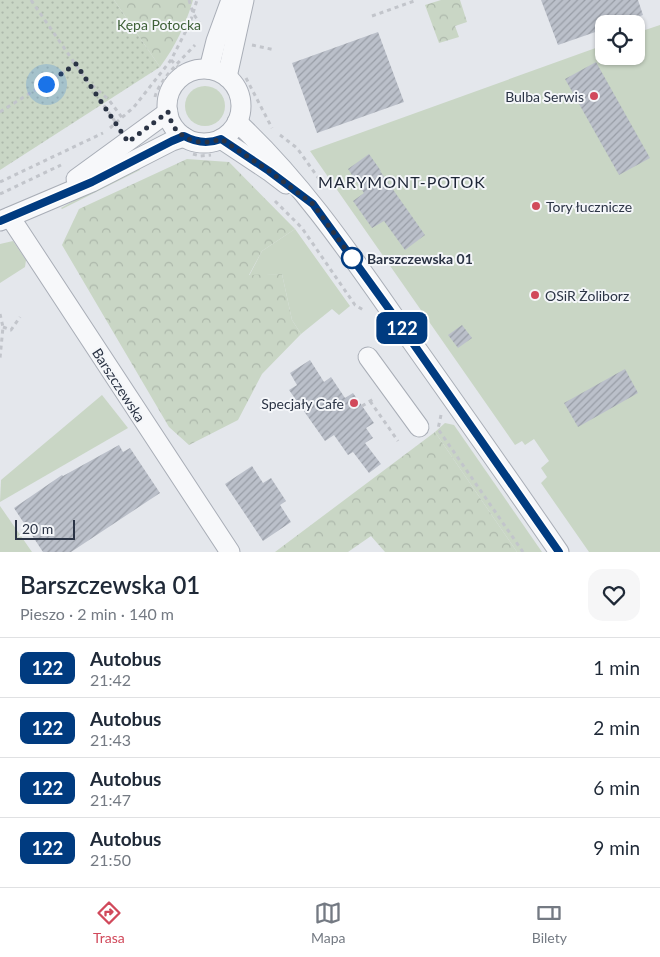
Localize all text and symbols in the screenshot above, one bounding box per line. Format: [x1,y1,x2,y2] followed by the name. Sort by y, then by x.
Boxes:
[595,15,645,65] map controls
[595,15,645,65] button: locate
[117,16,201,33] park label: Kępa Potocka
[34,72,59,97] your location
[505,88,584,105] place label: Bulba Serwis
[588,90,600,102] marker: Bulba Serwis
[318,172,486,191] district label: MARYMONT-POTOK
[546,198,632,215] place label: Tory łucznicze
[530,200,542,212] marker: Tory łucznicze
[341,247,363,269] marker: Barszczewska 01
[367,250,473,267] place label: Barszczewska 01
[545,287,629,304] place label: OSiR Żoliborz
[529,289,541,301] marker: OSiR Żoliborz
[373,312,431,344] line badge: 122
[386,317,418,339] text: 122
[89,345,149,425] street label: Barszczewska
[261,395,344,412] place label: Specjały Cafe
[348,397,360,409] marker: Specjały Cafe
[15,517,75,540] scale bar
[22,520,53,537] text: 20 m
[588,569,640,621] button: heart
[20,570,200,599] text: Barszczewska 01
[20,604,174,623] text: Pieszo · 2 min · 140 m
[90,647,161,670] text: Autobus
[593,656,640,679] text: 1 min
[32,657,63,679] text: 122
[90,670,131,689] text: 21:42
[90,707,161,730] text: Autobus
[593,716,640,739] text: 2 min
[32,717,63,739] text: 122
[90,730,131,749] text: 21:43
[90,767,161,790] text: Autobus
[593,776,640,799] text: 6 min
[32,777,63,799] text: 122
[90,790,131,809] text: 21:47
[90,827,161,850] text: Autobus
[593,836,640,859] text: 9 min
[32,837,63,859] text: 122
[90,850,131,869] text: 21:50
[93,899,125,946] tab: Trasa
[311,899,346,946] tab: Mapa
[532,899,567,946] tab: Bilety

